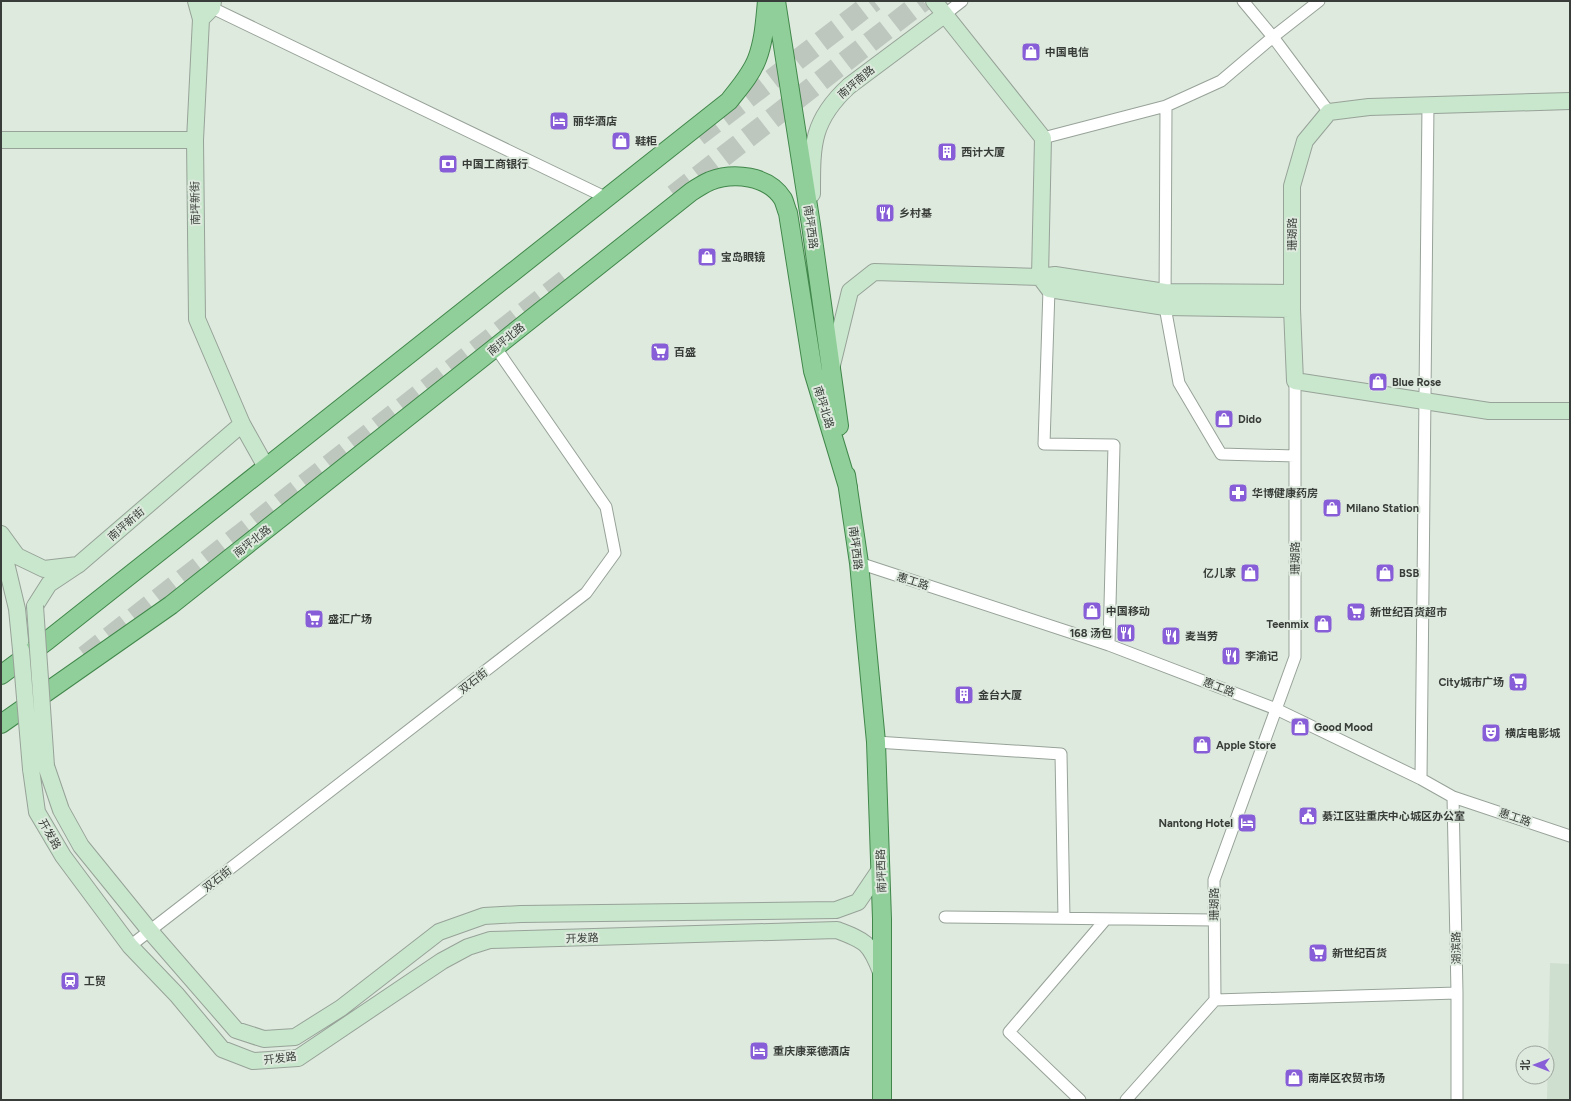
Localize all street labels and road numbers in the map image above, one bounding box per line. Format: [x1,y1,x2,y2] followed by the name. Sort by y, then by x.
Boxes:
[835,63,877,102] street label: 南坪南路
[189,181,202,225] street label: 南坪新街
[801,204,820,250] street label: 南坪西路
[1286,218,1299,251] street label: 珊瑚路
[485,320,528,358] street label: 南坪北路
[811,384,836,430] street label: 南坪北路
[105,505,147,544] street label: 南坪新街
[231,523,274,560] street label: 南坪北路
[846,525,865,571] street label: 南坪西路
[1289,542,1302,575] street label: 珊瑚路
[895,570,931,593] street label: 惠工路
[456,666,490,697] street label: 双石街
[1201,675,1237,699] street label: 惠工路
[1497,806,1533,829] street label: 惠工路
[36,817,63,852] street label: 开发路
[874,849,889,893] street label: 南坪西路
[200,864,234,895] street label: 双石街
[1208,888,1221,921] street label: 珊瑚路
[565,931,599,946] street label: 开发路
[1450,931,1463,965] street label: 湖滨路
[263,1050,297,1067] street label: 开发路

